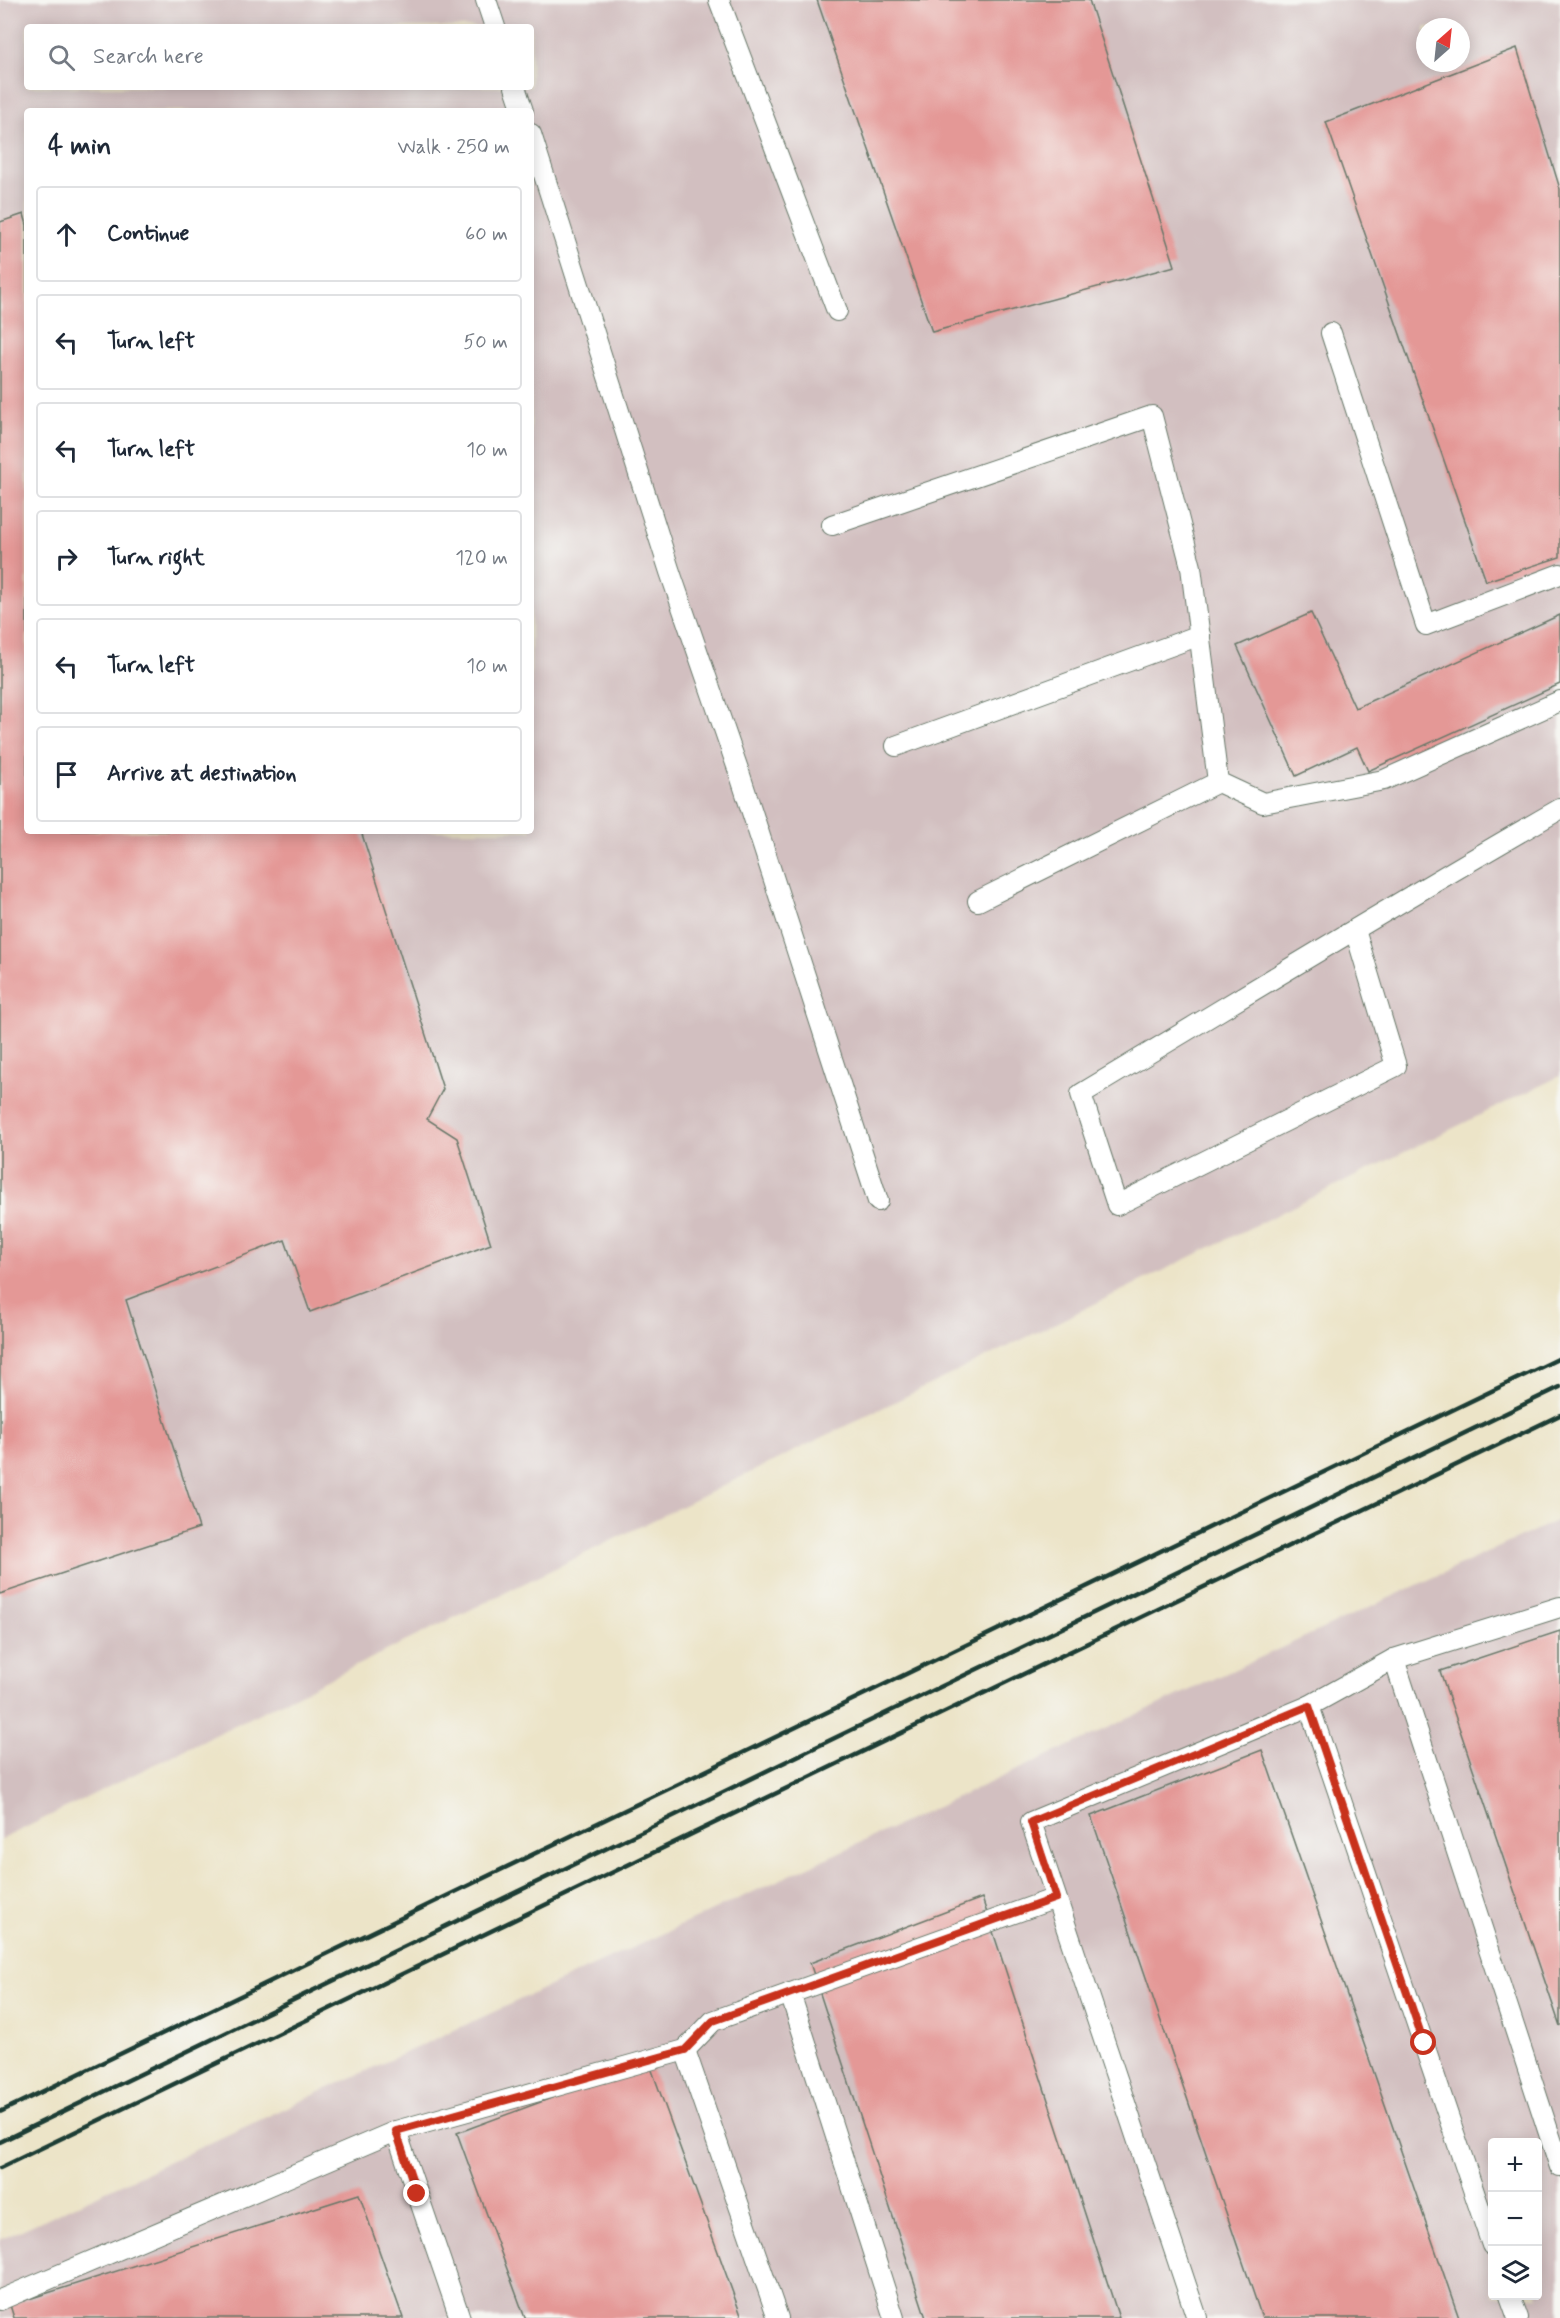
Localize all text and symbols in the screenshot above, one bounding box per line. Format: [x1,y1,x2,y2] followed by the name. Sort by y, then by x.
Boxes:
[1416,18,1470,72] north arrow
[24,24,534,90] search box
[45,41,78,74] icon: search
[93,43,204,71] text: Search here
[48,130,111,164] text: 4 min
[398,134,510,161] text: Walk · 250 m
[50,218,83,251] icon: ahead
[107,220,189,248] text: Continue
[465,221,508,248] text: 60 m
[50,326,83,359] icon: left
[107,328,195,356] text: Turn left
[463,329,508,356] text: 50 m
[50,434,83,467] icon: left
[107,436,195,464] text: Turn left
[466,437,508,464] text: 10 m
[50,542,83,575] icon: right
[107,544,205,572] text: Turn right
[455,545,508,572] text: 120 m
[50,650,83,683] icon: left
[107,652,195,680] text: Turn left
[466,653,508,680] text: 10 m
[50,758,83,791] icon: arrive
[107,760,297,788] text: Arrive at destination
[1410,2029,1436,2055] route start
[1488,2138,1542,2300] map controls
[1488,2138,1542,2192] button: +
[403,2180,429,2206] route end
[1488,2192,1542,2246] button: −
[1488,2246,1542,2300] button: layers

